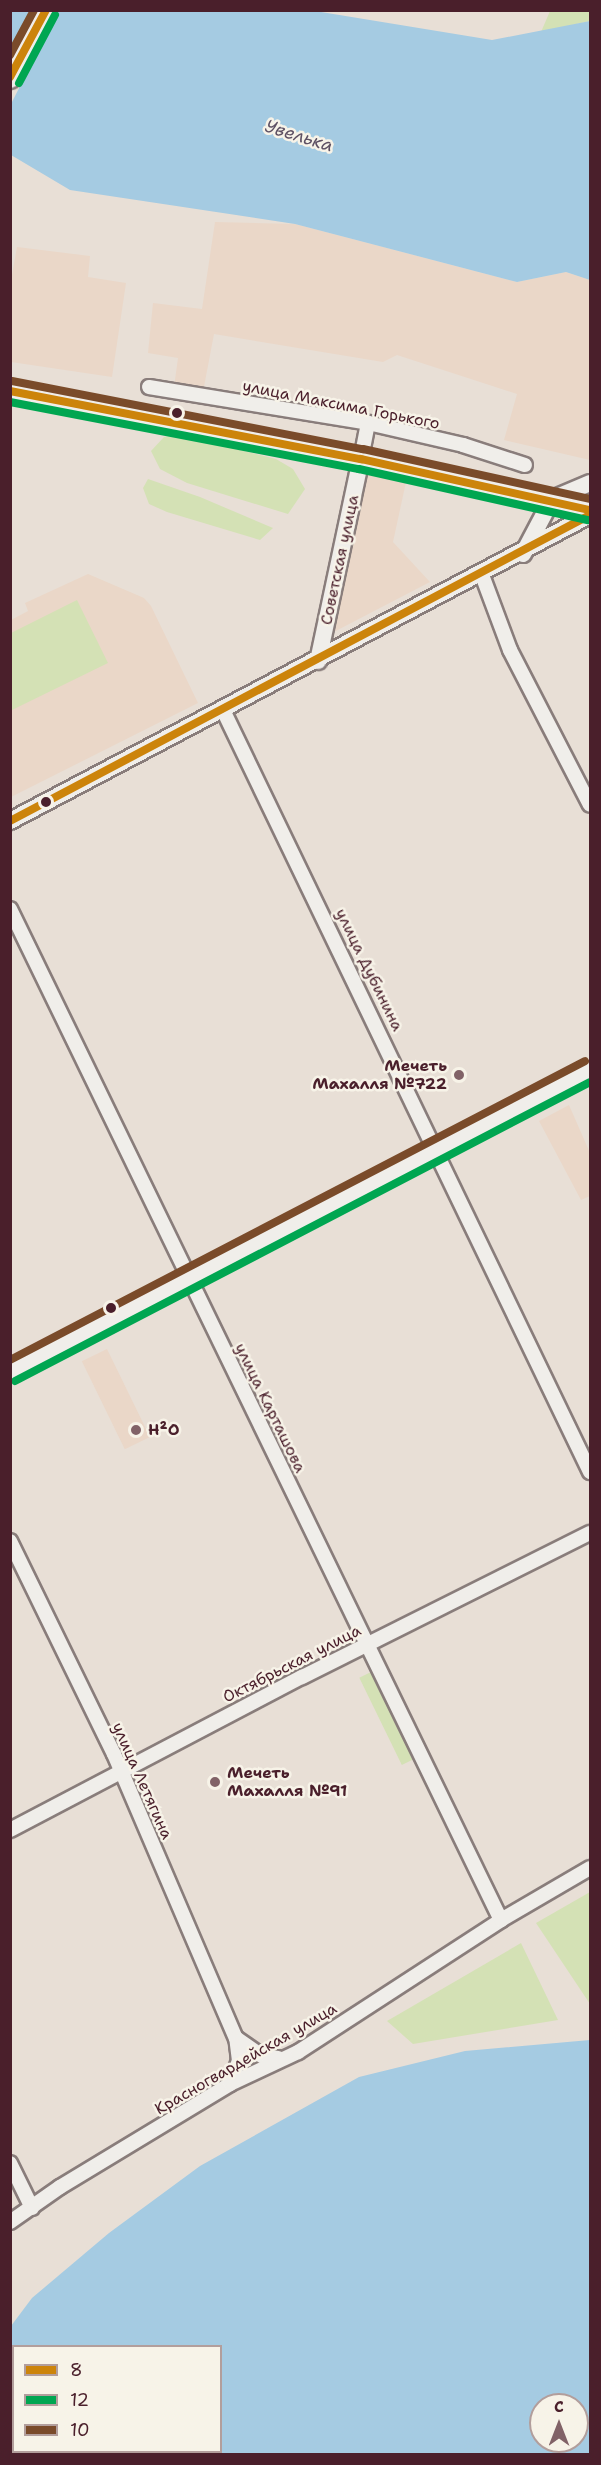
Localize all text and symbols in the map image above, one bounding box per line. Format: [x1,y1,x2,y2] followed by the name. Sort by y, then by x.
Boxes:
[262,115,336,157] water label: Увелька
[241,376,441,434] street label: улица Максима Горького
[171,407,183,419] unlabelled marker
[317,493,363,627] street label: Советская улица
[40,796,52,808] unlabelled marker
[331,906,407,1034] street label: улица Дубинина
[312,1056,447,1094] place label: Мечеть Махалля №722
[452,1068,466,1082] marker: Мечеть Махалля №722
[105,1302,117,1314] unlabelled marker
[230,1340,310,1476] street label: улица Карташова
[148,1420,180,1440] place label: H²O
[129,1423,143,1437] marker: H²O
[220,1621,364,1707] street label: Октябрьская улица
[108,1720,176,1842] street label: улица Летягина
[227,1763,347,1801] place label: Мечеть Махалля №91
[208,1775,222,1789] marker: Мечеть Махалля №91
[152,1999,340,2119] street label: Красногвардейская улица
[12,2345,222,2453] legend
[70,2358,83,2382] text: 8
[70,2388,89,2412] text: 12
[529,2393,589,2453] north arrow
[554,2396,564,2417] text: С
[70,2418,90,2442] text: 10

